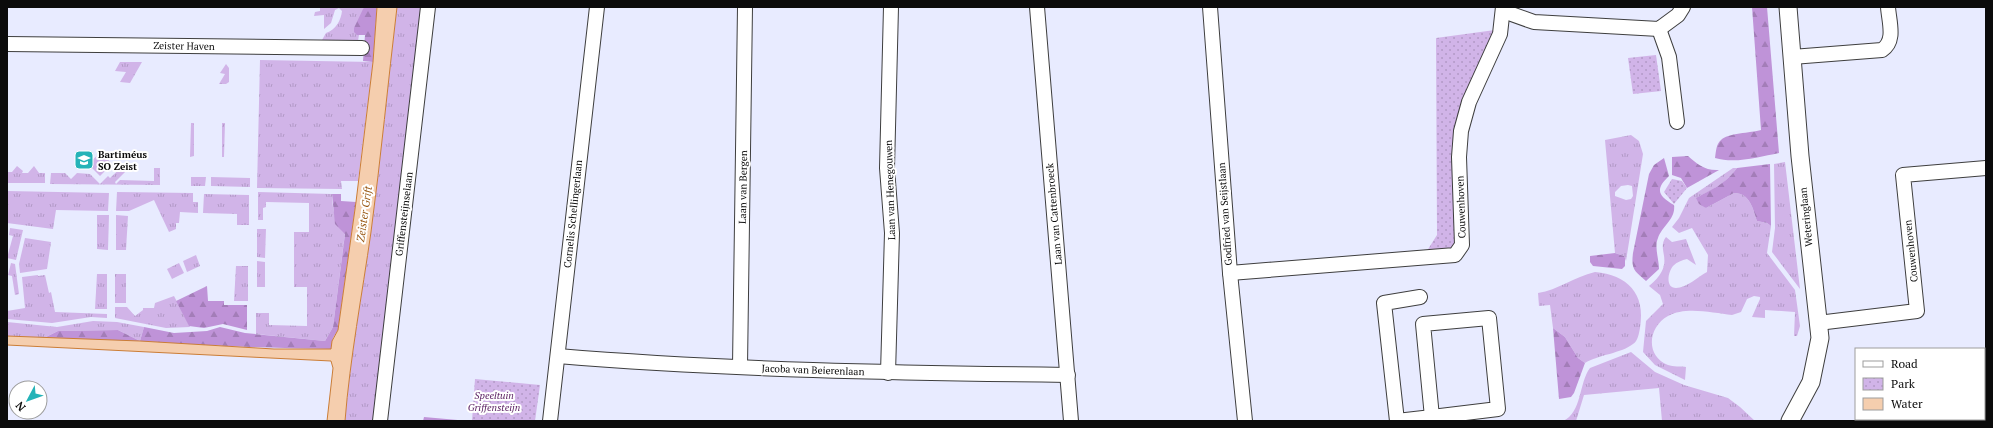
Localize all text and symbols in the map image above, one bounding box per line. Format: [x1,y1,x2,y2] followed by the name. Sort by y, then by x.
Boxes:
[153,39,215,53] street label: Zeister Haven
[882,140,898,240] street label: Laan van Henegouwen
[98,148,148,173] place label: Bartiméus SO Zeist
[73,149,95,171] school or university icon: Bartiméus SO Zeist
[736,150,750,224] street label: Laan van Bergen
[561,159,585,269] street label: Cornelis Schellingerlaan
[1043,162,1065,265] street label: Laan van Cattenbroeck
[1215,162,1235,266] street label: Godfried van Seijstlaan
[392,171,416,257] street label: Griffensteijnselaan
[1453,175,1469,239] street label: Couwenhoven
[353,185,375,243] water label: Zeister Grift
[1796,187,1816,247] street label: Weteringlaan
[1901,219,1921,283] street label: Couwenhoven
[1855,348,1985,420] legend
[1891,356,1918,371] text: Road
[761,362,865,378] street label: Jacoba van Beierenlaan
[1891,376,1916,391] text: Park
[8,380,48,420] north arrow
[468,389,520,414] park label: Speeltuin Griffensteijn
[1891,396,1923,411] text: Water
[12,398,28,414] text: N

